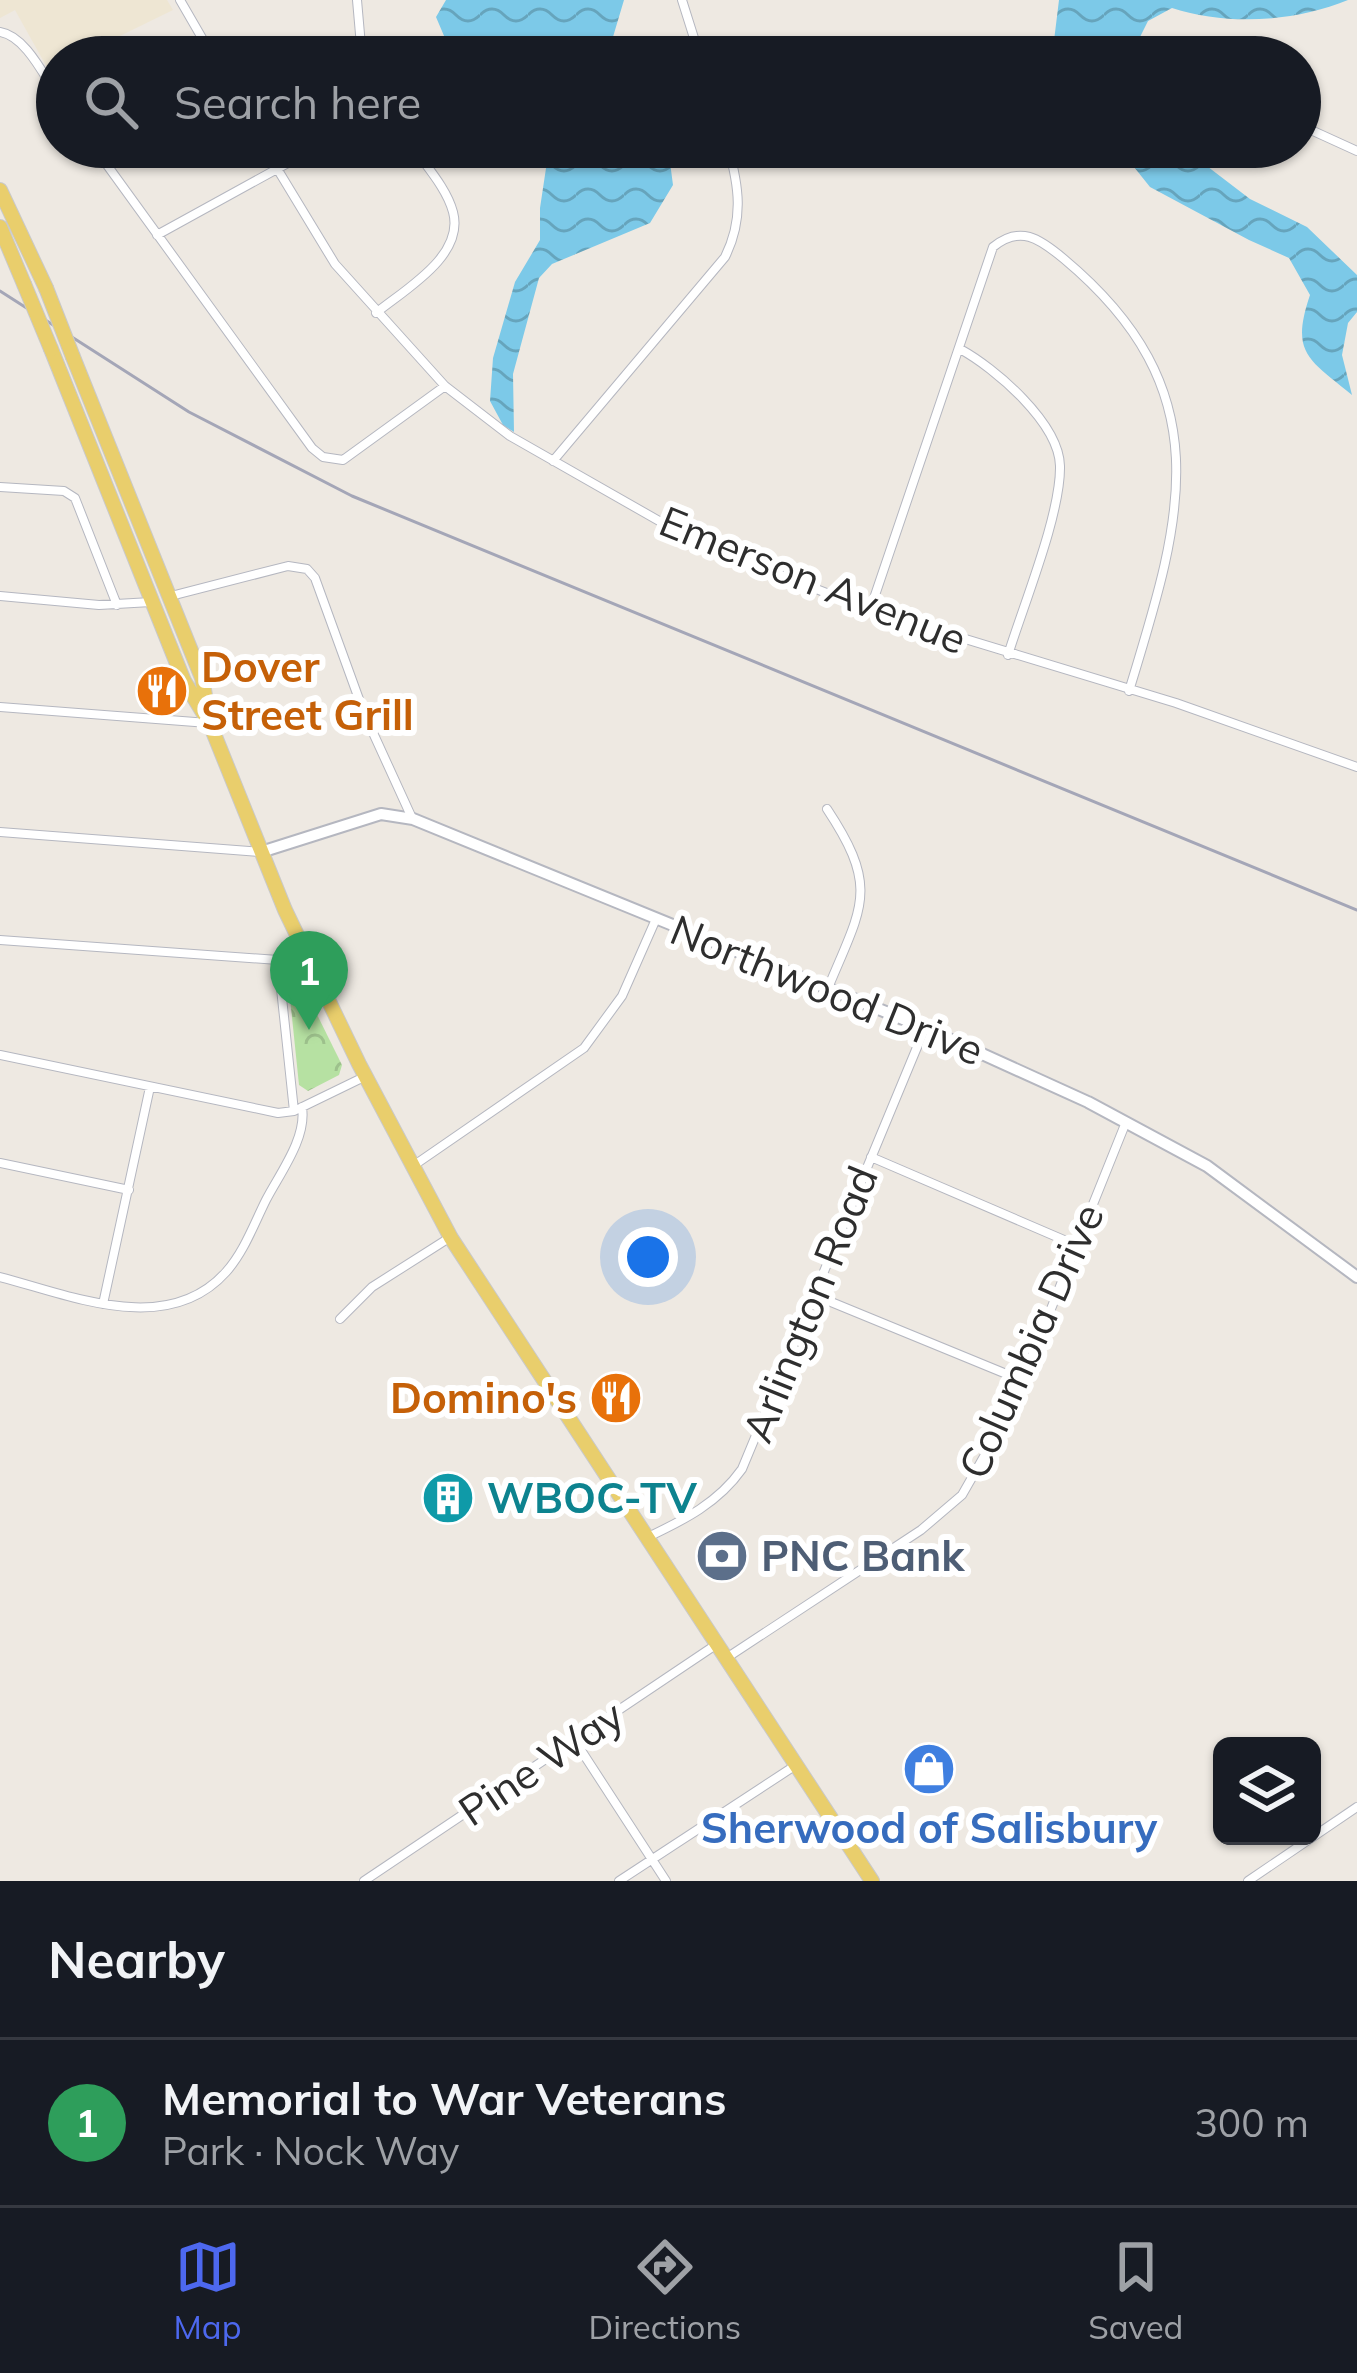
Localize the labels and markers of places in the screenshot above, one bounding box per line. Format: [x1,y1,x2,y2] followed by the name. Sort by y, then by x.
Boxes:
[201,640,414,741] place label: Dover Street Grill
[134,663,190,719] restaurant icon: Dover Street Grill
[270,931,348,1030] pin: 1
[588,1370,644,1426] restaurant icon: Domino's
[390,1371,577,1424] place label: Domino's
[420,1470,476,1526] building icon: WBOC-TV
[487,1471,698,1524] place label: WBOC-TV
[694,1528,750,1584] bank icon: PNC Bank
[761,1529,965,1582] place label: PNC Bank
[901,1741,957,1797] shop icon: Sherwood of Salisbury
[701,1801,1157,1854] place label: Sherwood of Salisbury

